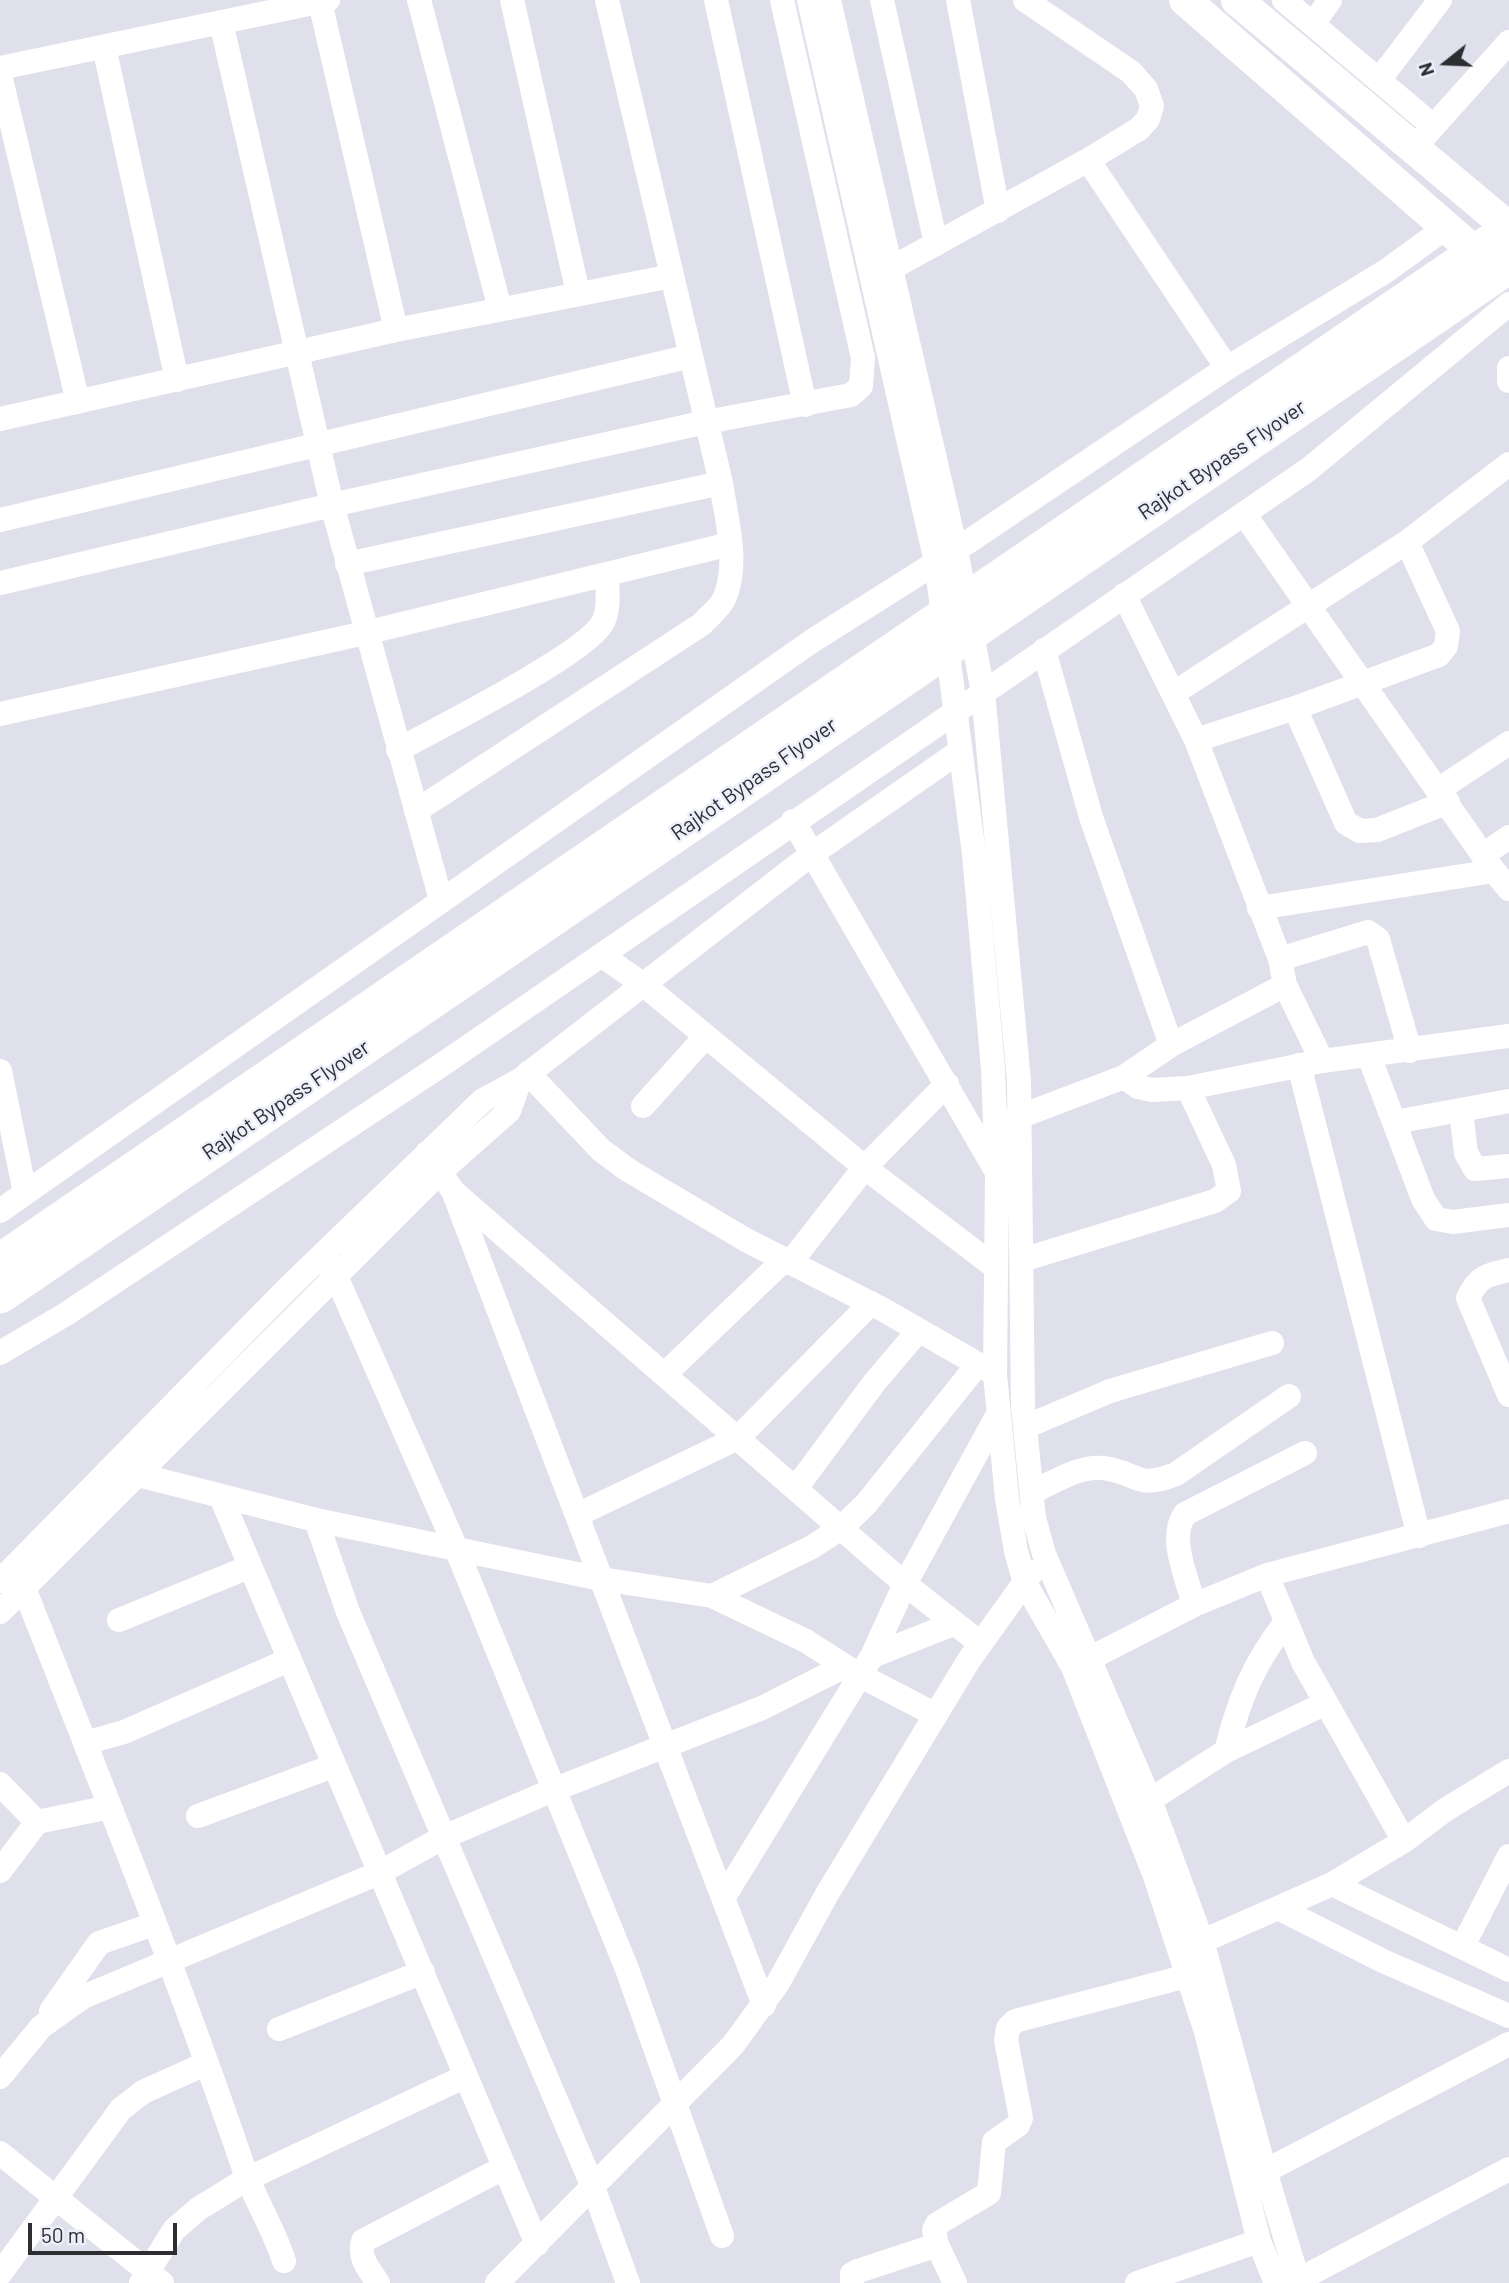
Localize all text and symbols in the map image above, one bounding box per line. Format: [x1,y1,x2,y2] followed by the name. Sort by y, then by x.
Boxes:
[1411,28,1481,98] north arrow
[1413,60,1438,79] text: N
[1133,395,1311,525] street label: Rajkot Bypass Flyover
[666,712,842,846] street label: Rajkot Bypass Flyover
[197,1035,375,1165] street label: Rajkot Bypass Flyover
[32,2210,180,2254] scale bar
[41,2222,85,2247] text: 50 m

